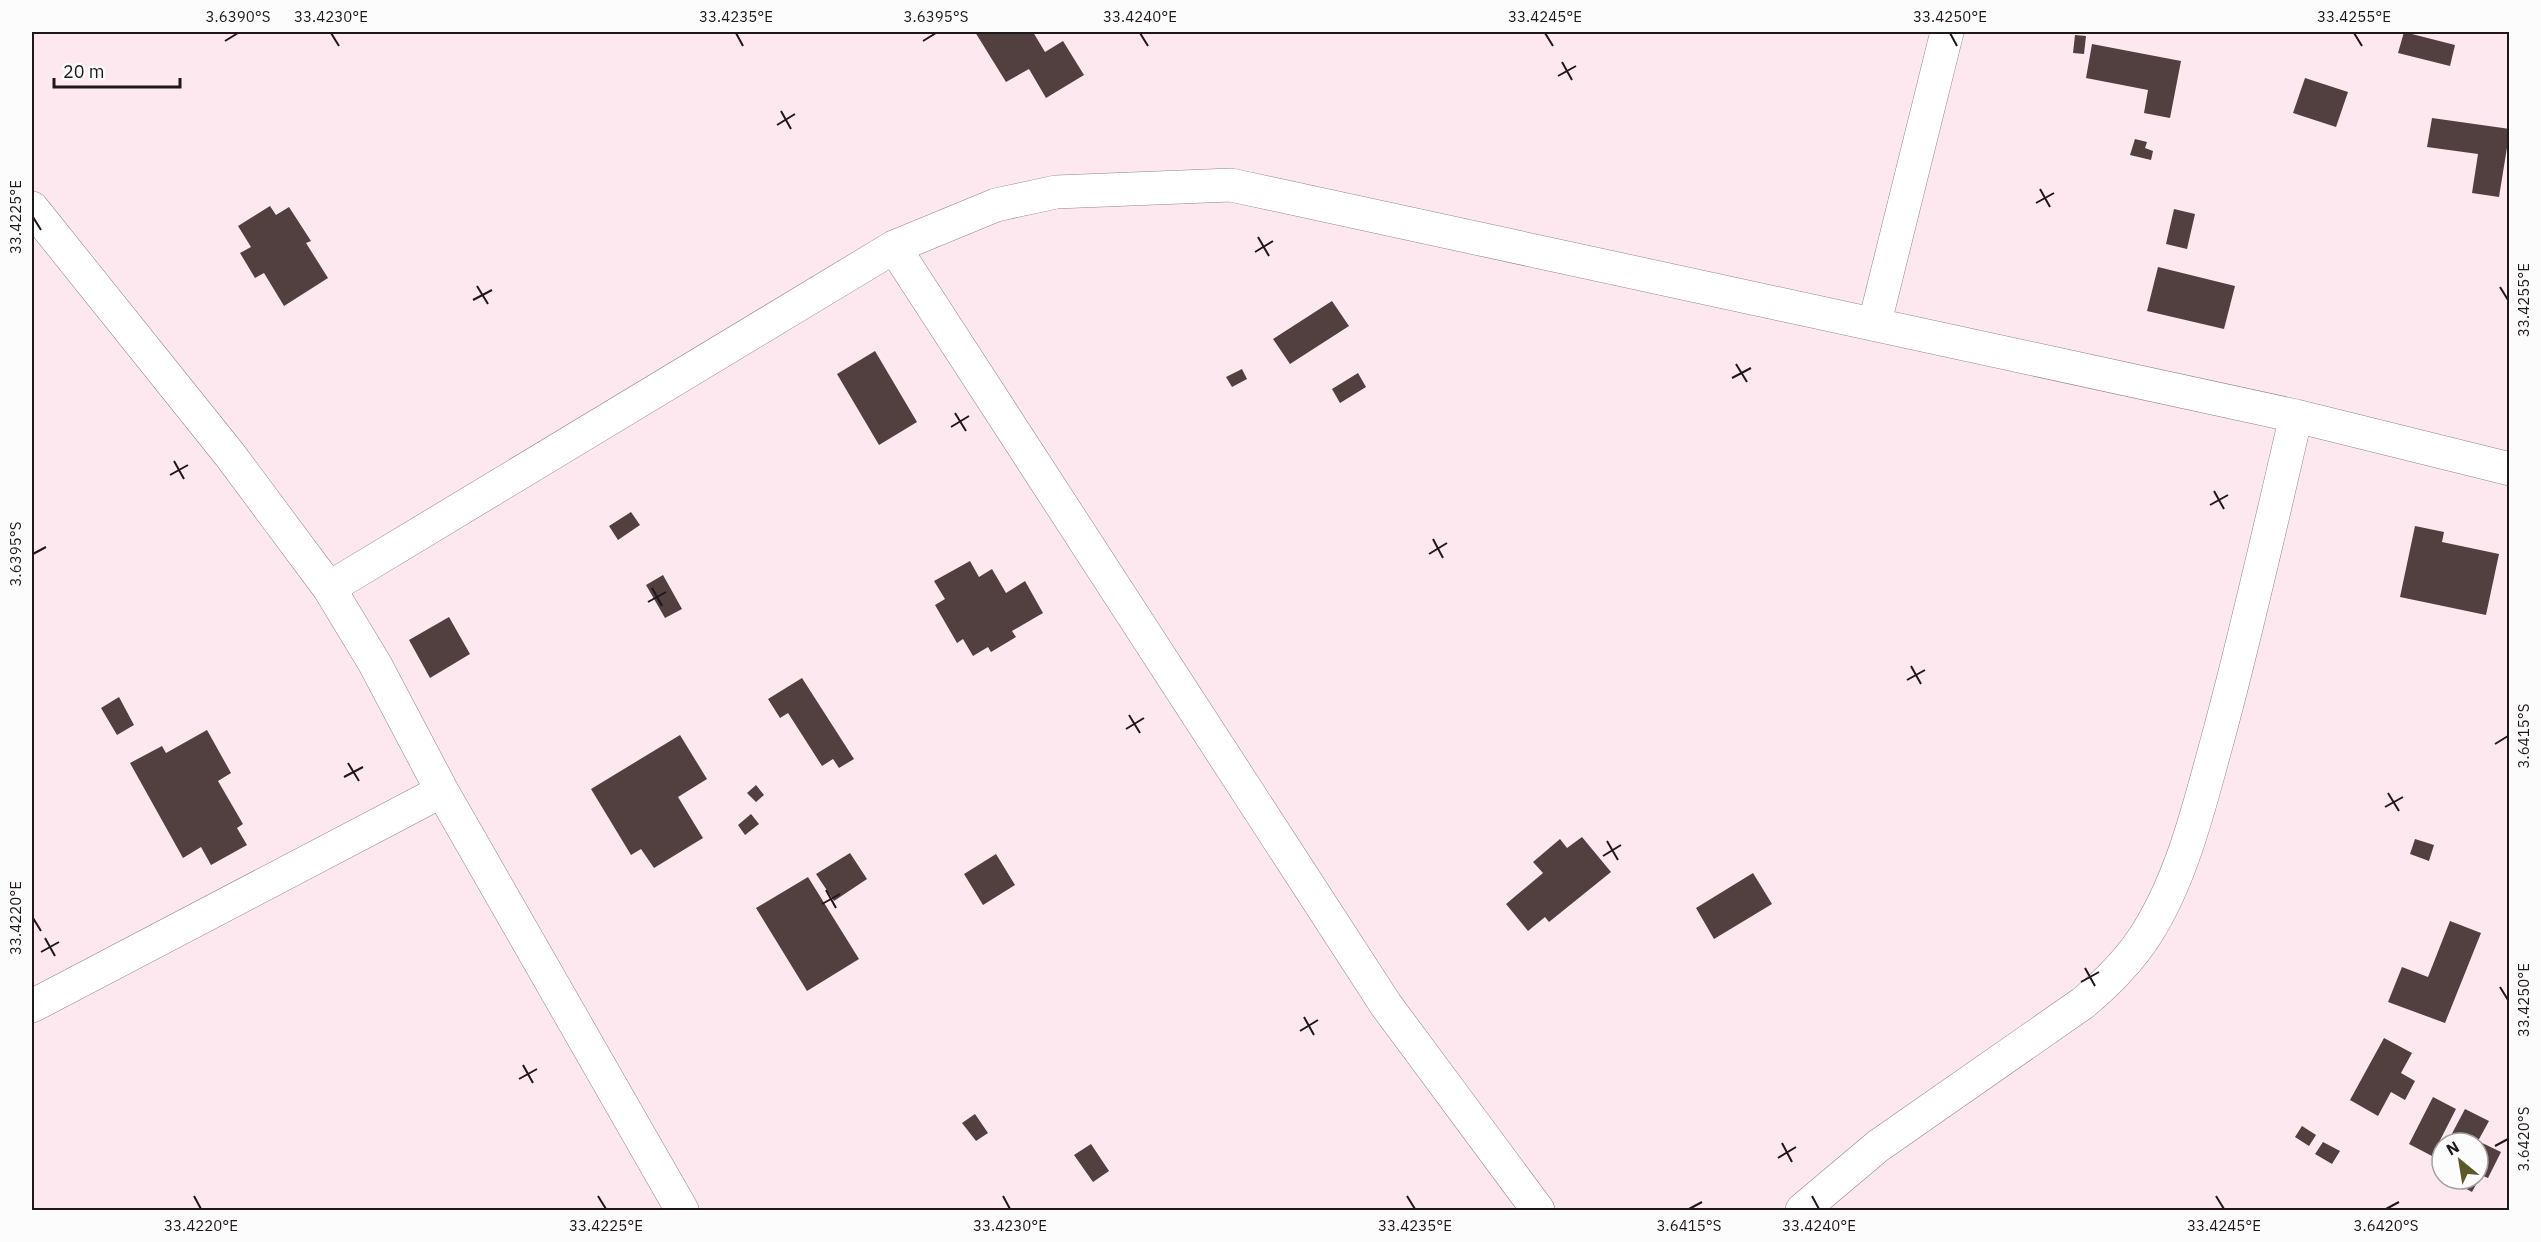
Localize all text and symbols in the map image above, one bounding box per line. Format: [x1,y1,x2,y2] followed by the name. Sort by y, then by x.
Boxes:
[206,7,270,26] text: 3.6390°S
[294,7,368,26] text: 33.4230°E
[699,7,773,26] text: 33.4235°E
[904,7,968,26] text: 3.6395°S
[1103,7,1177,26] text: 33.4240°E
[1508,7,1582,26] text: 33.4245°E
[1913,7,1987,26] text: 33.4250°E
[2317,7,2391,26] text: 33.4255°E
[54,51,180,89] scale bar
[63,60,105,83] text: 20 m
[6,180,25,254] text: 33.4225°E
[2514,263,2533,337] text: 33.4255°E
[6,522,25,586] text: 3.6395°S
[2514,704,2533,768] text: 3.6415°S
[6,881,25,955] text: 33.4220°E
[2514,963,2533,1037] text: 33.4250°E
[2514,1107,2533,1171] text: 3.6420°S
[2430,1131,2490,1191] north arrow
[2442,1136,2463,1160] text: N
[164,1216,238,1235] text: 33.4220°E
[569,1216,643,1235] text: 33.4225°E
[973,1216,1047,1235] text: 33.4230°E
[1378,1216,1452,1235] text: 33.4235°E
[1657,1216,1721,1235] text: 3.6415°S
[1782,1216,1856,1235] text: 33.4240°E
[2187,1216,2261,1235] text: 33.4245°E
[2354,1216,2418,1235] text: 3.6420°S

